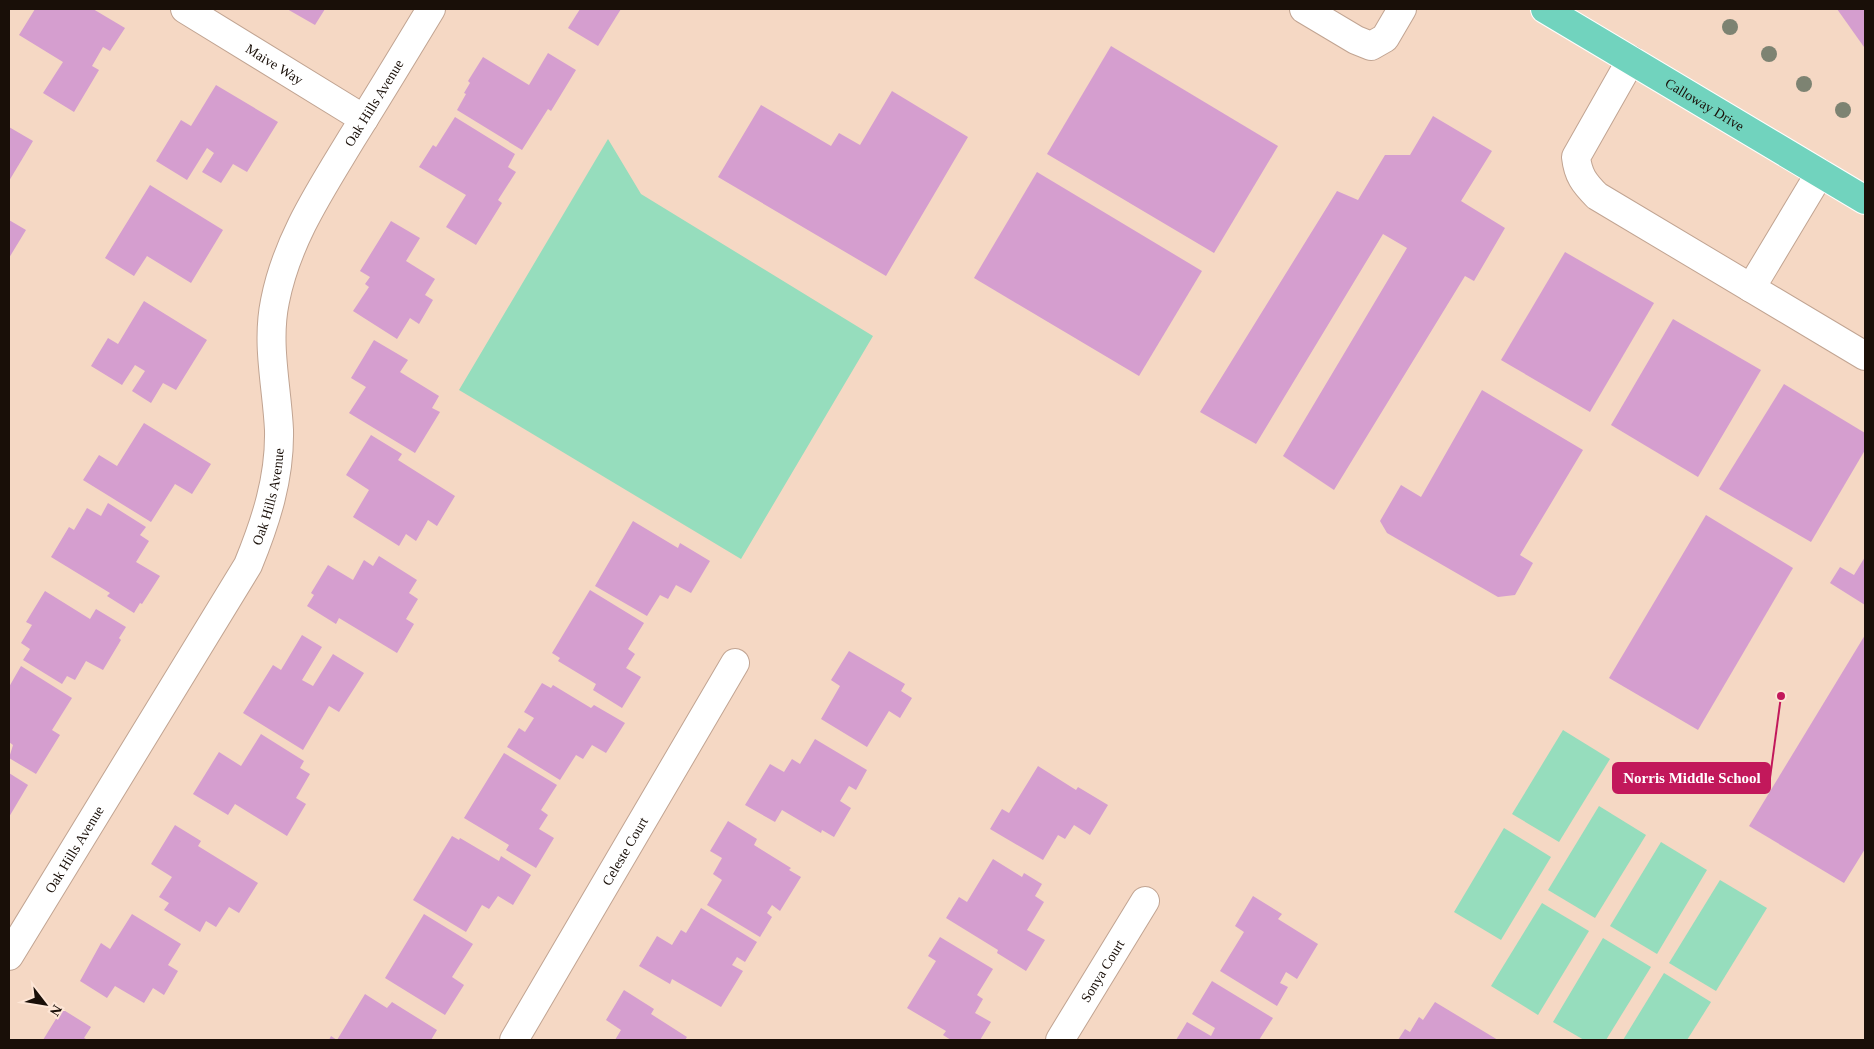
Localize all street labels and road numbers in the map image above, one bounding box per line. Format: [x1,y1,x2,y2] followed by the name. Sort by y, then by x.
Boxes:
[243,41,306,88] street label: Maive Way
[342,57,407,149] street label: Oak Hills Avenue
[1662,75,1747,134] street label: Calloway Drive
[250,448,287,547] street label: Oak Hills Avenue
[42,803,107,896] street label: Oak Hills Avenue
[599,814,651,888] street label: Celeste Court
[1078,937,1128,1005] street label: Sonya Court

